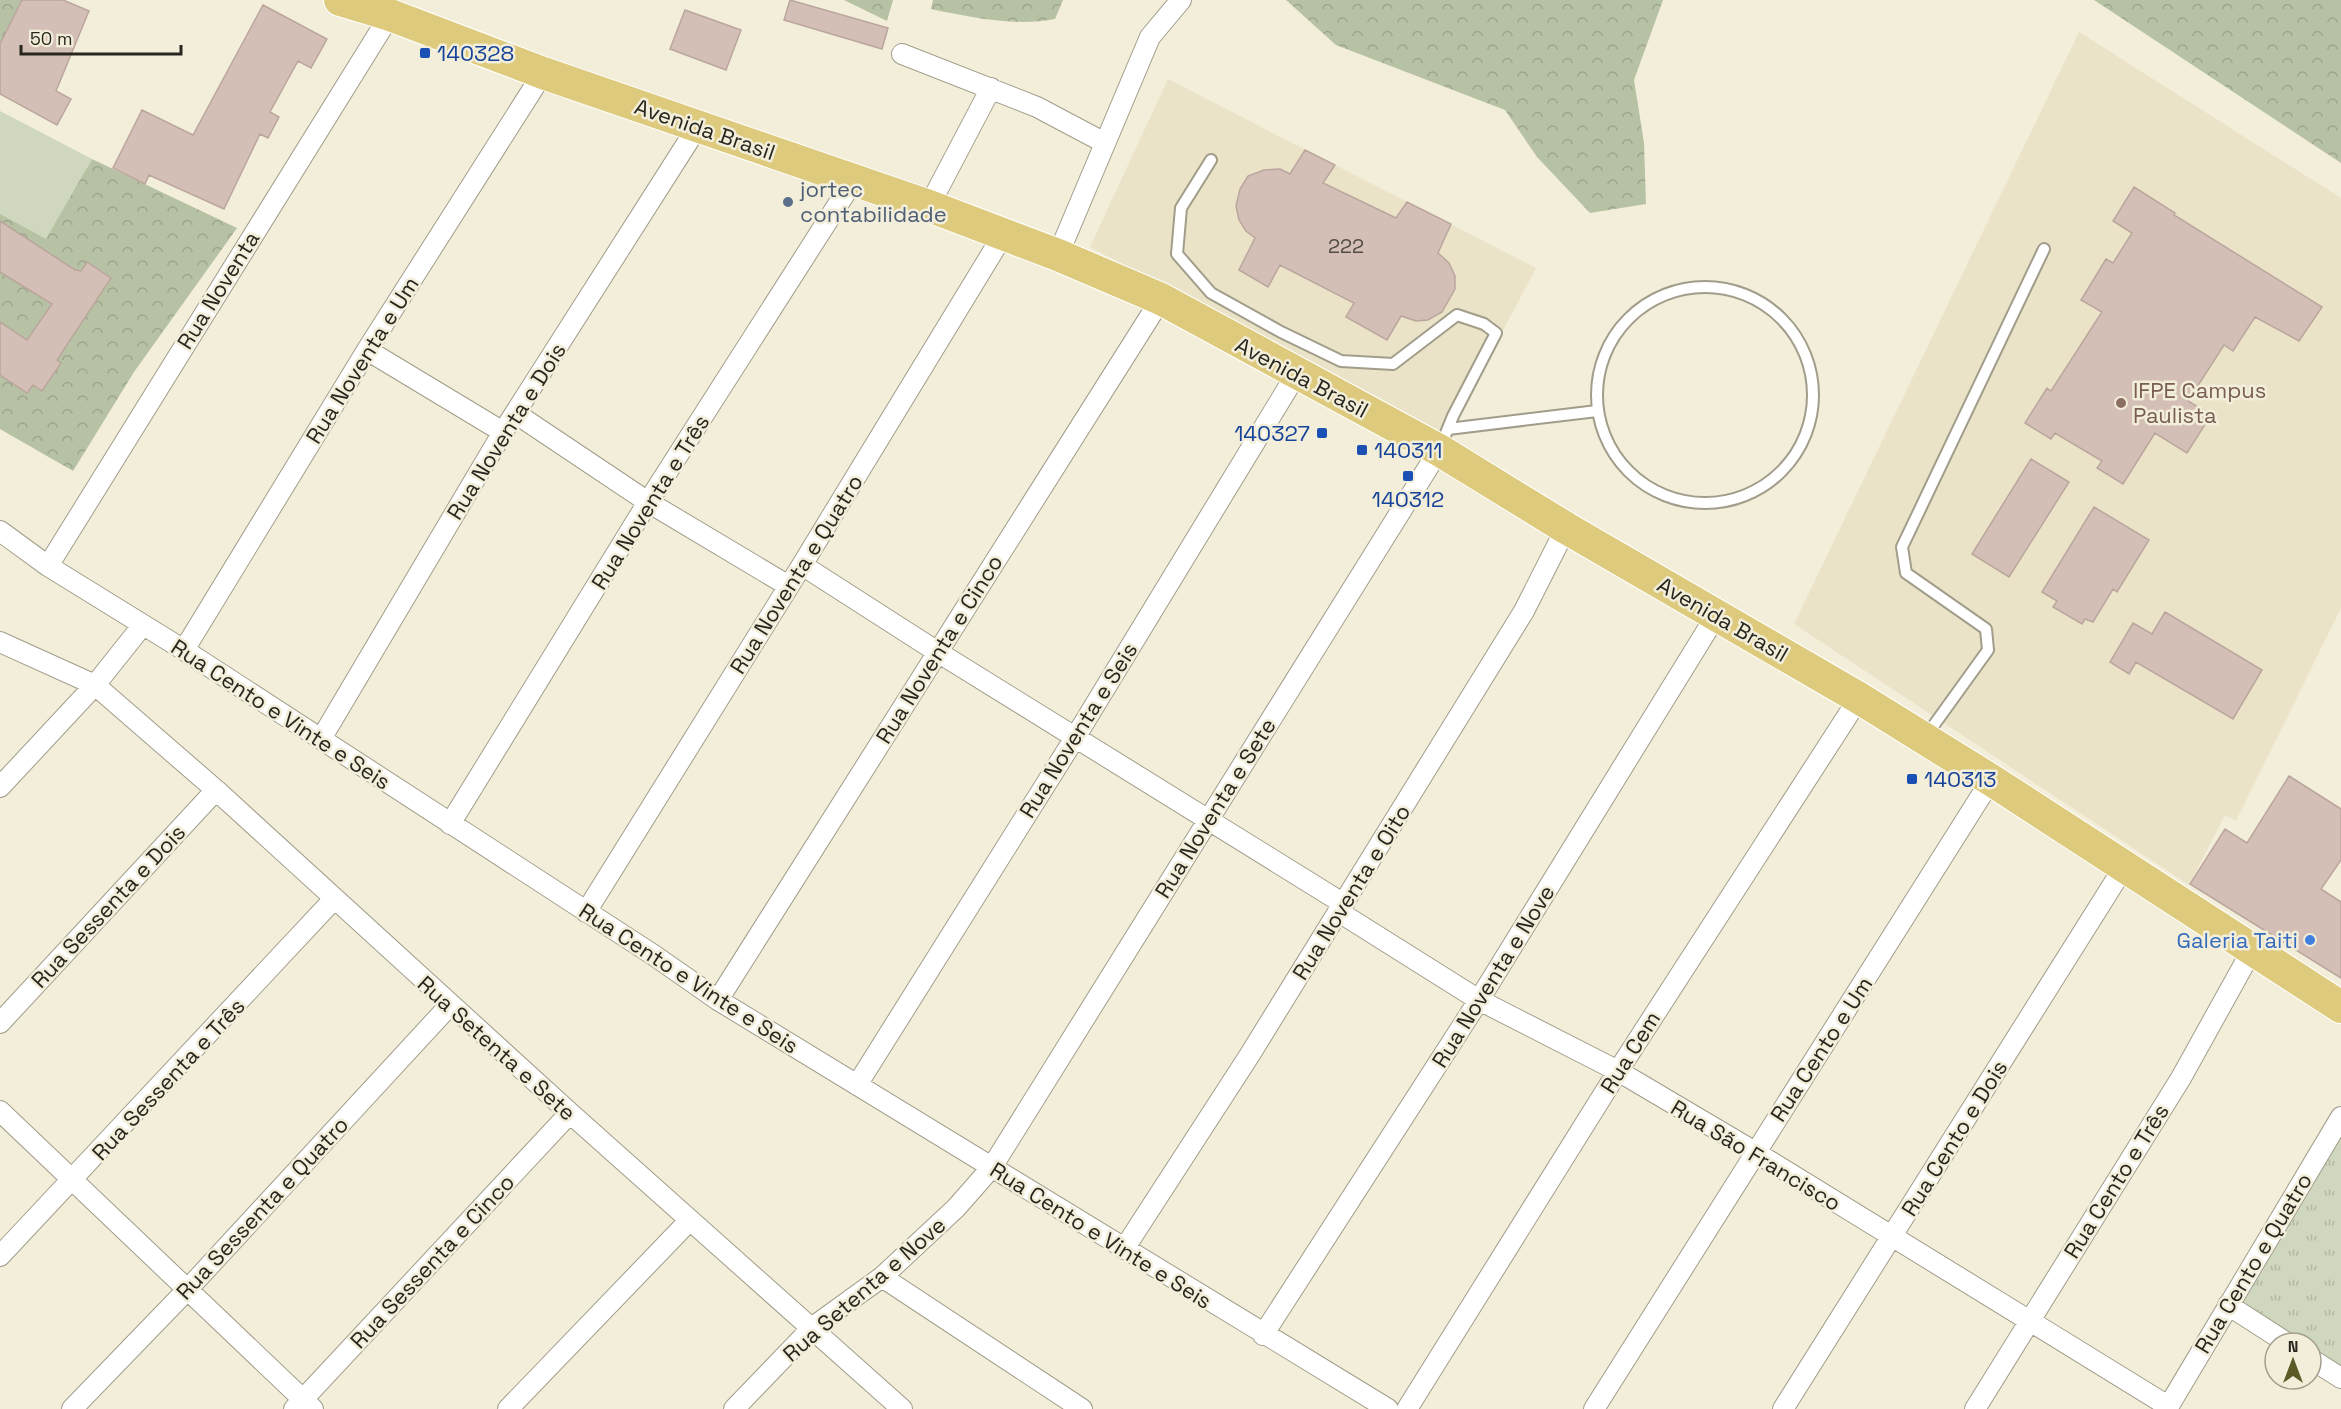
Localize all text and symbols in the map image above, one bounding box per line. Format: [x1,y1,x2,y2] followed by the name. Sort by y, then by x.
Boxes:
[21,18,182,56] scale bar
[30,27,72,50] text: 50 m
[437,39,514,67] place label: 140328
[418,46,432,60] marker: 140328
[631,92,779,166] street label: Avenida Brasil
[799,175,947,228] place label: jortec contabilidade
[781,195,795,209] marker: jortec contabilidade
[171,226,265,354] street label: Rua Noventa
[1328,233,1364,259] house number: 222
[299,271,425,449] street label: Rua Noventa e Um
[1231,330,1373,424] street label: Avenida Brasil
[440,337,572,525] street label: Rua Noventa e Dois
[2133,376,2266,429] place label: IFPE Campus Paulista
[2114,396,2128,410] marker: IFPE Campus Paulista
[585,409,715,595] street label: Rua Noventa e Três
[1234,419,1310,447] place label: 140327
[1315,426,1329,440] marker: 140327
[1374,436,1442,464] place label: 140311
[1355,443,1369,457] marker: 140311
[723,469,869,679] street label: Rua Noventa e Quatro
[1401,469,1415,483] marker: 140312
[1372,485,1444,513] place label: 140312
[869,549,1009,749] street label: Rua Noventa e Cinco
[1652,570,1794,668] street label: Avenida Brasil
[166,633,396,795] street label: Rua Cento e Vinte e Seis
[1013,637,1143,823] street label: Rua Noventa e Seis
[1148,713,1282,903] street label: Rua Noventa e Sete
[1924,765,1997,793] place label: 140313
[1905,772,1919,786] marker: 140313
[1286,799,1416,985] street label: Rua Noventa e Oito
[25,818,191,994] street label: Rua Sessenta e Dois
[1425,879,1561,1073] street label: Rua Noventa e Nove
[574,897,804,1059] street label: Rua Cento e Vinte e Seis
[2176,926,2298,954] place label: Galeria Taiti
[2303,933,2317,947] marker: Galeria Taiti
[412,970,582,1126] street label: Rua Setenta e Sete
[1764,971,1878,1127] street label: Rua Cento e Um
[86,992,250,1166] street label: Rua Sessenta e Três
[1594,1006,1666,1098] street label: Rua Cem
[1895,1055,2013,1221] street label: Rua Cento e Dois
[1666,1093,1846,1217] street label: Rua São Francisco
[2057,1099,2175,1263] street label: Rua Cento e Três
[170,1111,354,1305] street label: Rua Sessenta e Quatro
[985,1155,1217,1315] street label: Rua Cento e Vinte e Seis
[344,1168,520,1354] street label: Rua Sessenta e Cinco
[2188,1168,2318,1358] street label: Rua Cento e Quatro
[777,1211,951,1367] street label: Rua Setenta e Nove
[2263,1331,2323,1391] north arrow
[2288,1336,2298,1357] text: N

